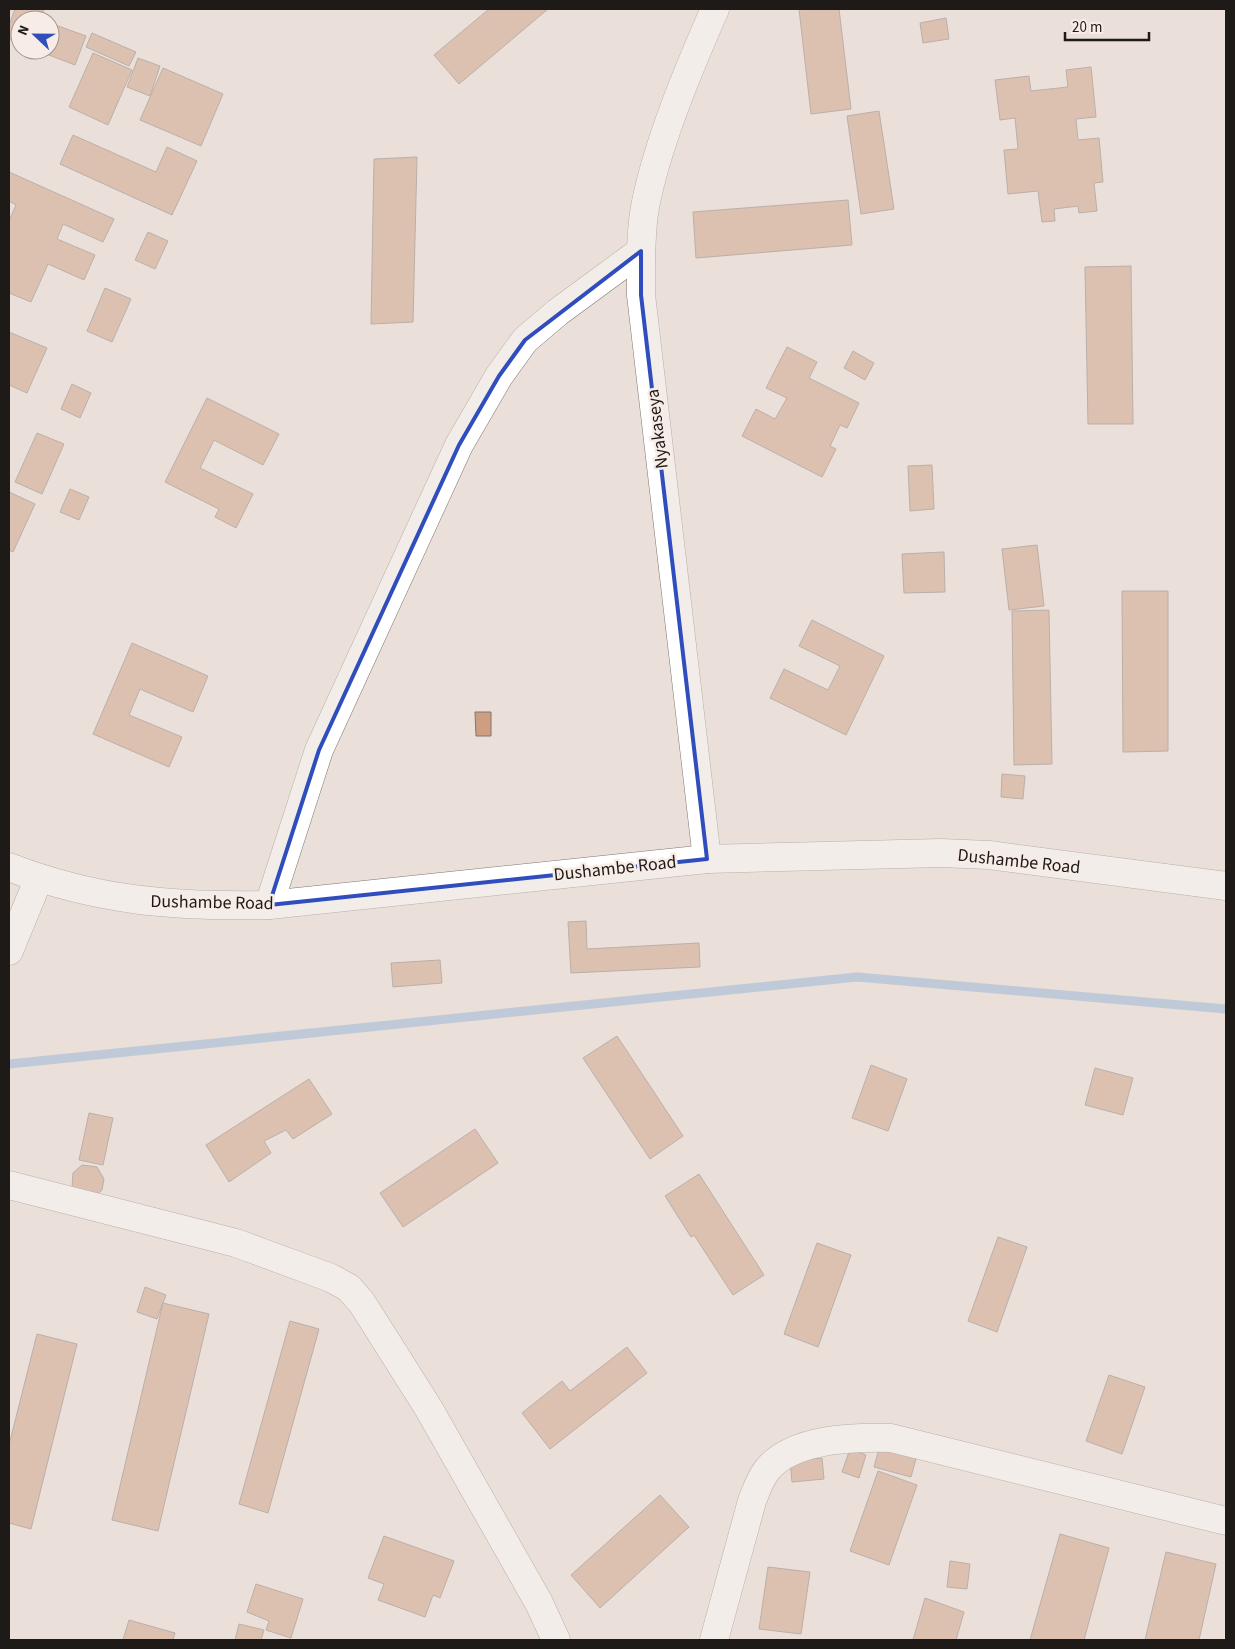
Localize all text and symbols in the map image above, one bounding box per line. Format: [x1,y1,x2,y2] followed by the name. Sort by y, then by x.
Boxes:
[10,10,60,60] north arrow
[1065,10,1149,42] scale bar
[1072,17,1102,38] text: 20 m
[13,22,35,39] text: N
[640,388,675,470] street label: Nyakaseya
[956,843,1082,880] street label: Dushambe Road
[552,850,678,887] street label: Dushambe Road
[150,889,274,916] street label: Dushambe Road

